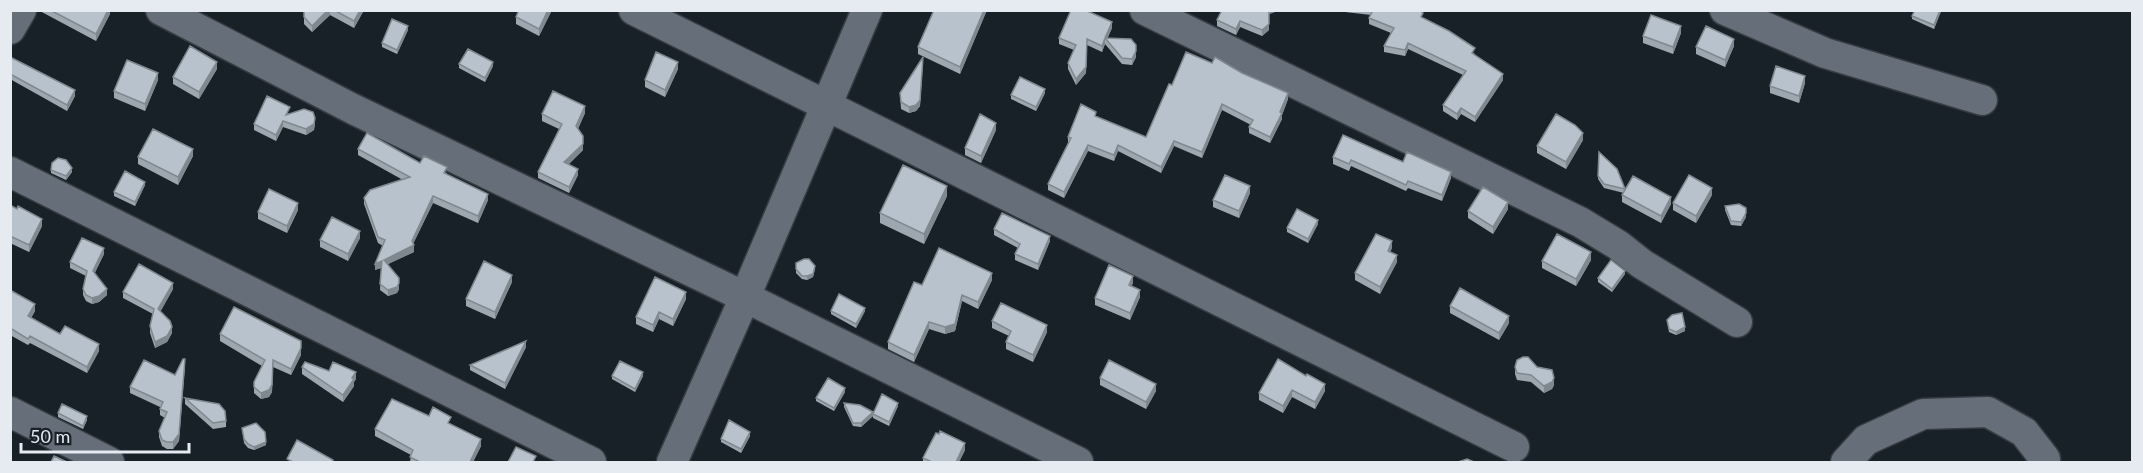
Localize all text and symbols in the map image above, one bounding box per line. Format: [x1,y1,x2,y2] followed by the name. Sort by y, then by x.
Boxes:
[21,416,189,454] scale bar
[30,425,70,447] text: 50 m

